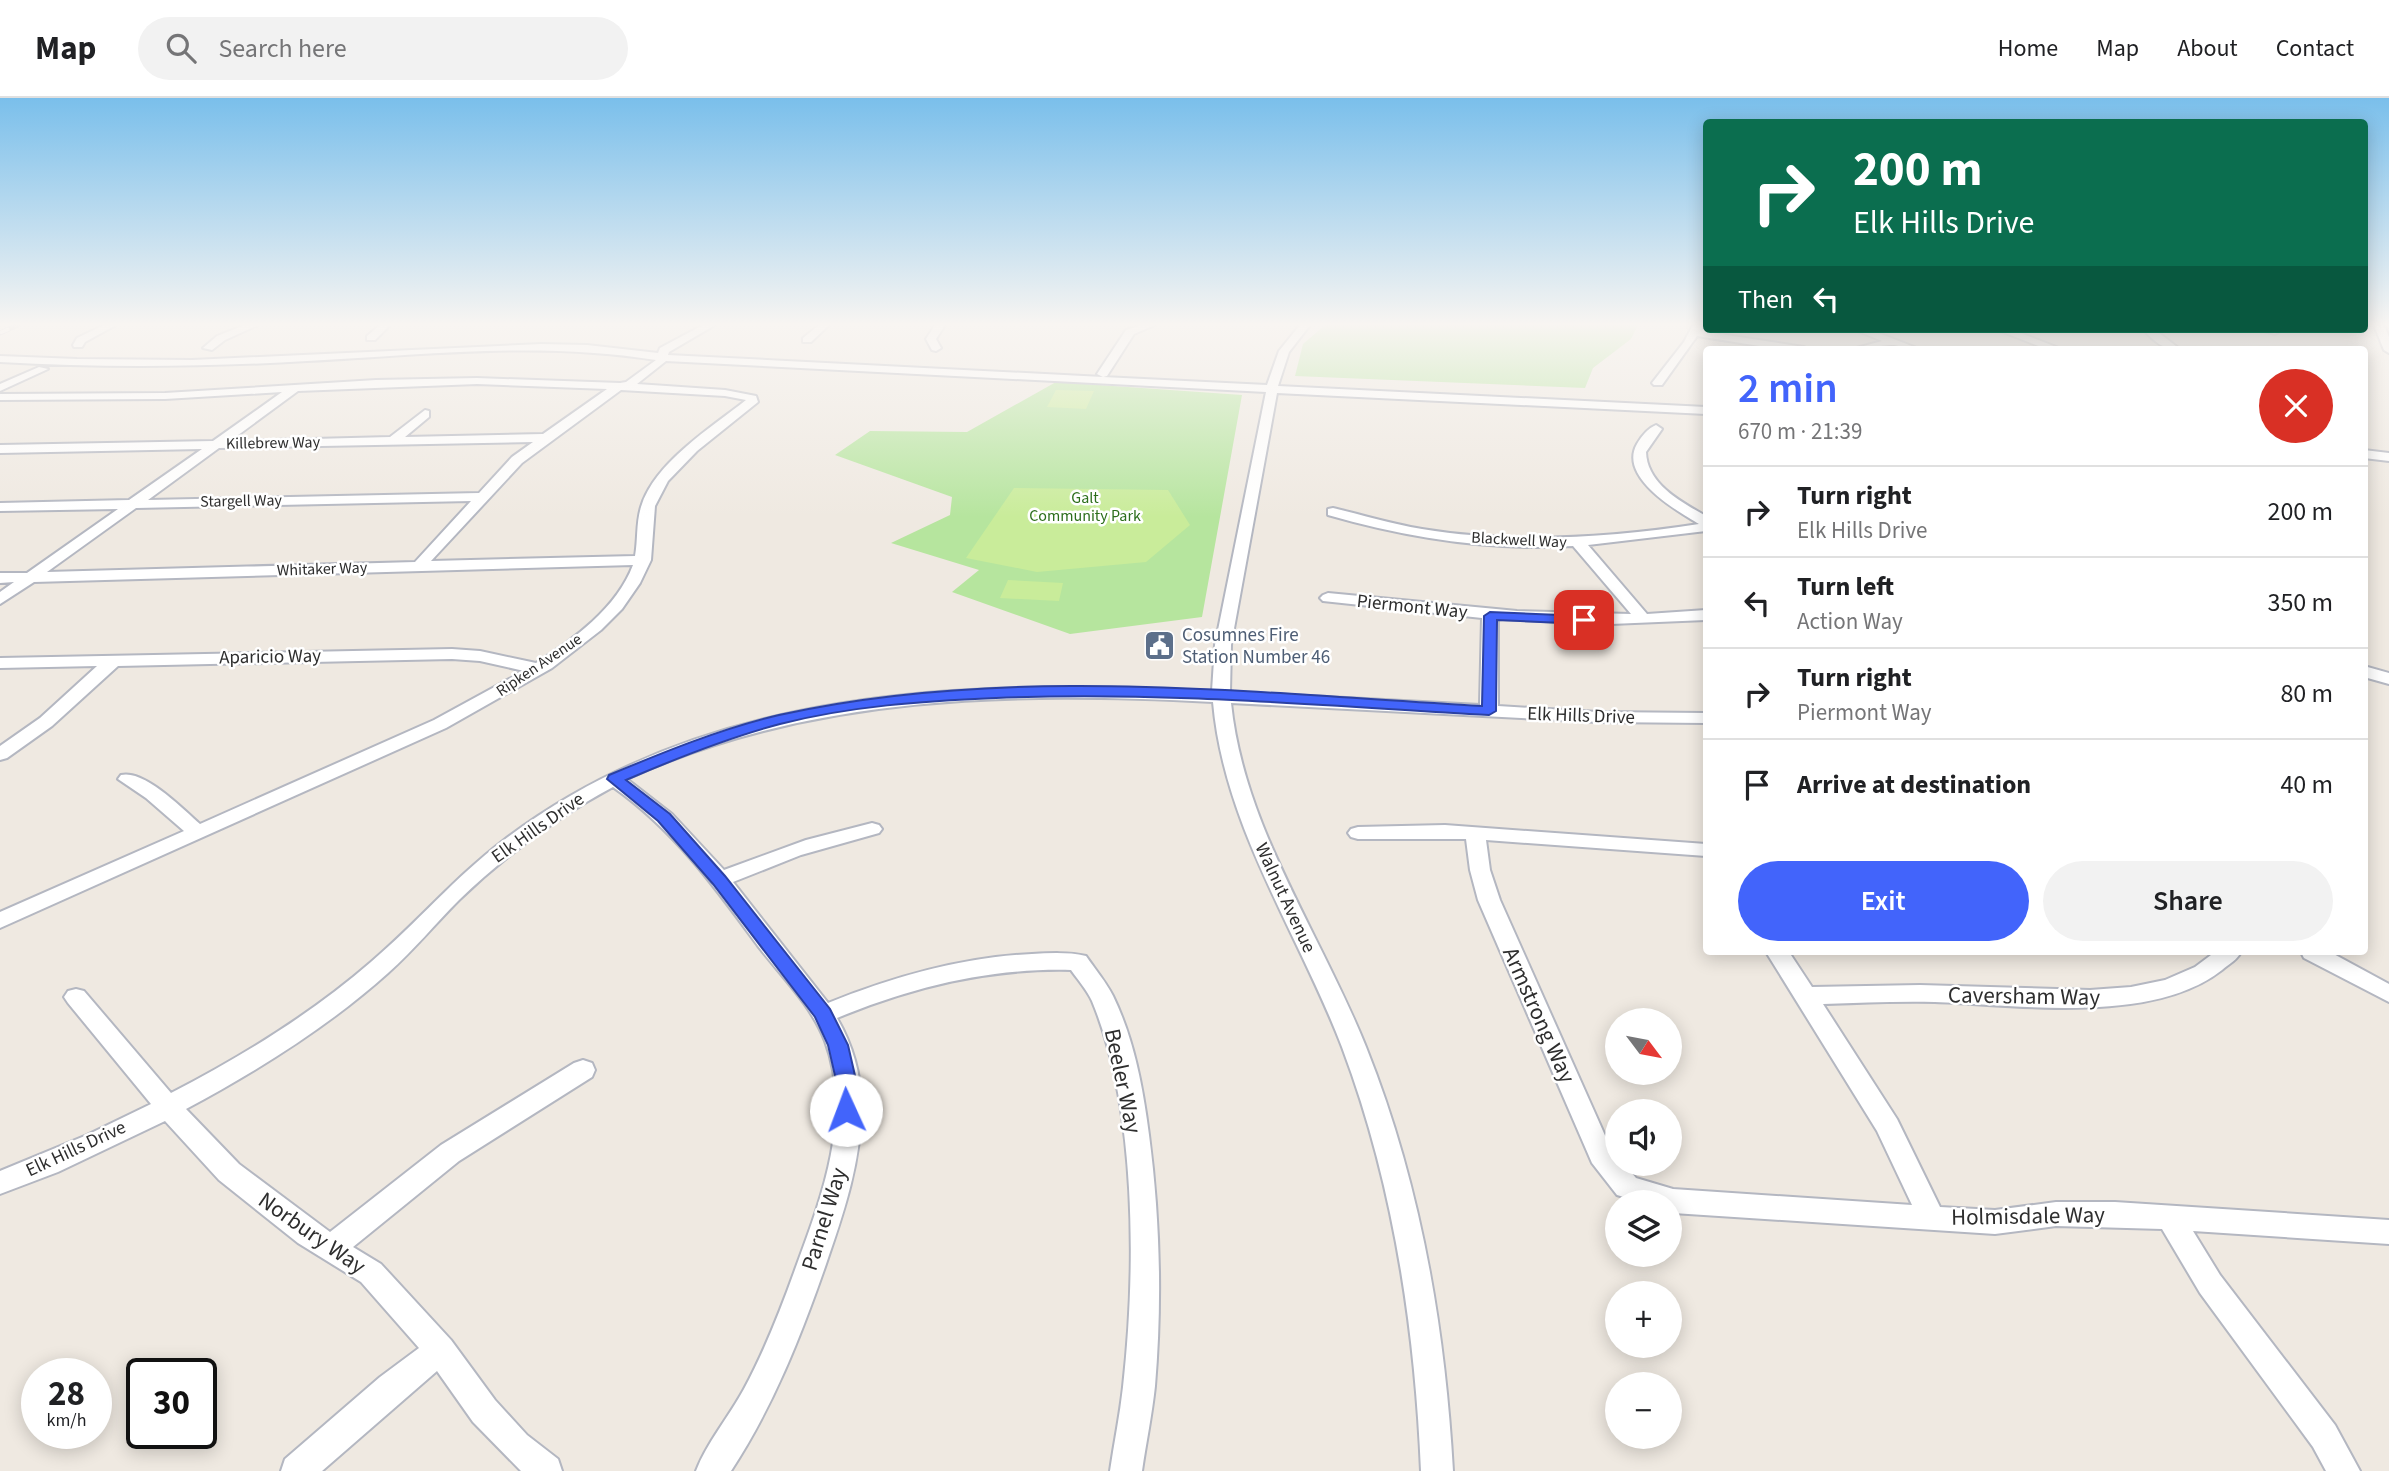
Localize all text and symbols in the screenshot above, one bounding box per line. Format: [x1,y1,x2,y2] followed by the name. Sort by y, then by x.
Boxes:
[138,17,628,80] search box
[35,25,96,72] text: Map
[162,29,200,67] icon: search
[218,30,347,67] text: Search here
[1998,31,2058,66] text: Home
[2096,31,2139,66] text: Map
[2177,31,2238,66] text: About
[2276,31,2354,66] text: Contact
[1853,135,1982,205] text: 200 m
[1738,147,1829,238] icon: right
[1853,200,2034,246] text: Elk Hills Drive
[1807,280,1845,318] icon: left
[1738,281,1793,318] text: Then
[1738,359,1838,419] text: 2 min
[2259,369,2333,443] button: close
[1738,415,1862,448] text: 670 m · 21:39
[226,431,321,455] street label: Killebrew Way
[1797,477,1912,514] text: Turn right
[1029,487,1141,527] park label: Galt Community Park
[200,489,283,513] street label: Stargell Way
[1738,493,1776,531] icon: right
[2267,493,2333,530] text: 200 m
[1797,514,1927,547] text: Elk Hills Drive
[1471,527,1568,554] street label: Blackwell Way
[276,556,368,582] street label: Whitaker Way
[1797,568,1894,605] text: Turn left
[1738,584,1776,622] icon: left
[2267,584,2333,621] text: 350 m
[1355,588,1469,626] street label: Piermont Way
[1554,590,1614,650] pin
[1565,601,1603,639] icon: arrive
[1797,605,1903,638] text: Action Way
[1182,622,1330,671] place label: Cosumnes Fire Station Number 46
[492,628,586,702] street label: Ripken Avenue
[1142,629,1176,663] public building icon: Cosumnes Fire Station Number 46
[219,643,321,671] street label: Aparicio Way
[1797,659,1912,696] text: Turn right
[1738,675,1776,713] icon: right
[2280,675,2333,712] text: 80 m
[1797,696,1932,729] text: Piermont Way
[1527,701,1635,731] street label: Elk Hills Drive
[1738,766,1776,804] icon: arrive
[1797,766,2031,803] text: Arrive at destination
[2280,766,2333,803] text: 40 m
[486,786,590,870] street label: Elk Hills Drive
[1248,839,1322,957] street label: Walnut Avenue
[1738,861,2029,941] button: Exit
[2043,861,2333,941] button: Share
[1494,942,1584,1088] street label: Armstrong Way
[1948,978,2101,1014] street label: Caversham Way
[1605,1008,1682,1085] north arrow
[1605,1008,1682,1449] map controls
[1096,1026,1150,1137] street label: Beeler Way
[809,1073,883,1147] position arrow
[1605,1099,1682,1176] button: sound
[21,1114,131,1184] street label: Elk Hills Drive
[793,1163,855,1275] street label: Parnel Way
[252,1184,373,1282] street label: Norbury Way
[1605,1190,1682,1267] button: layers
[1951,1198,2106,1234] street label: Holmisdale Way
[1605,1281,1682,1358] button: +
[126,1358,217,1449] speed limit sign: 30
[48,1369,85,1419] text: 28
[1605,1372,1682,1449] button: −
[47,1408,86,1433] text: km/h

